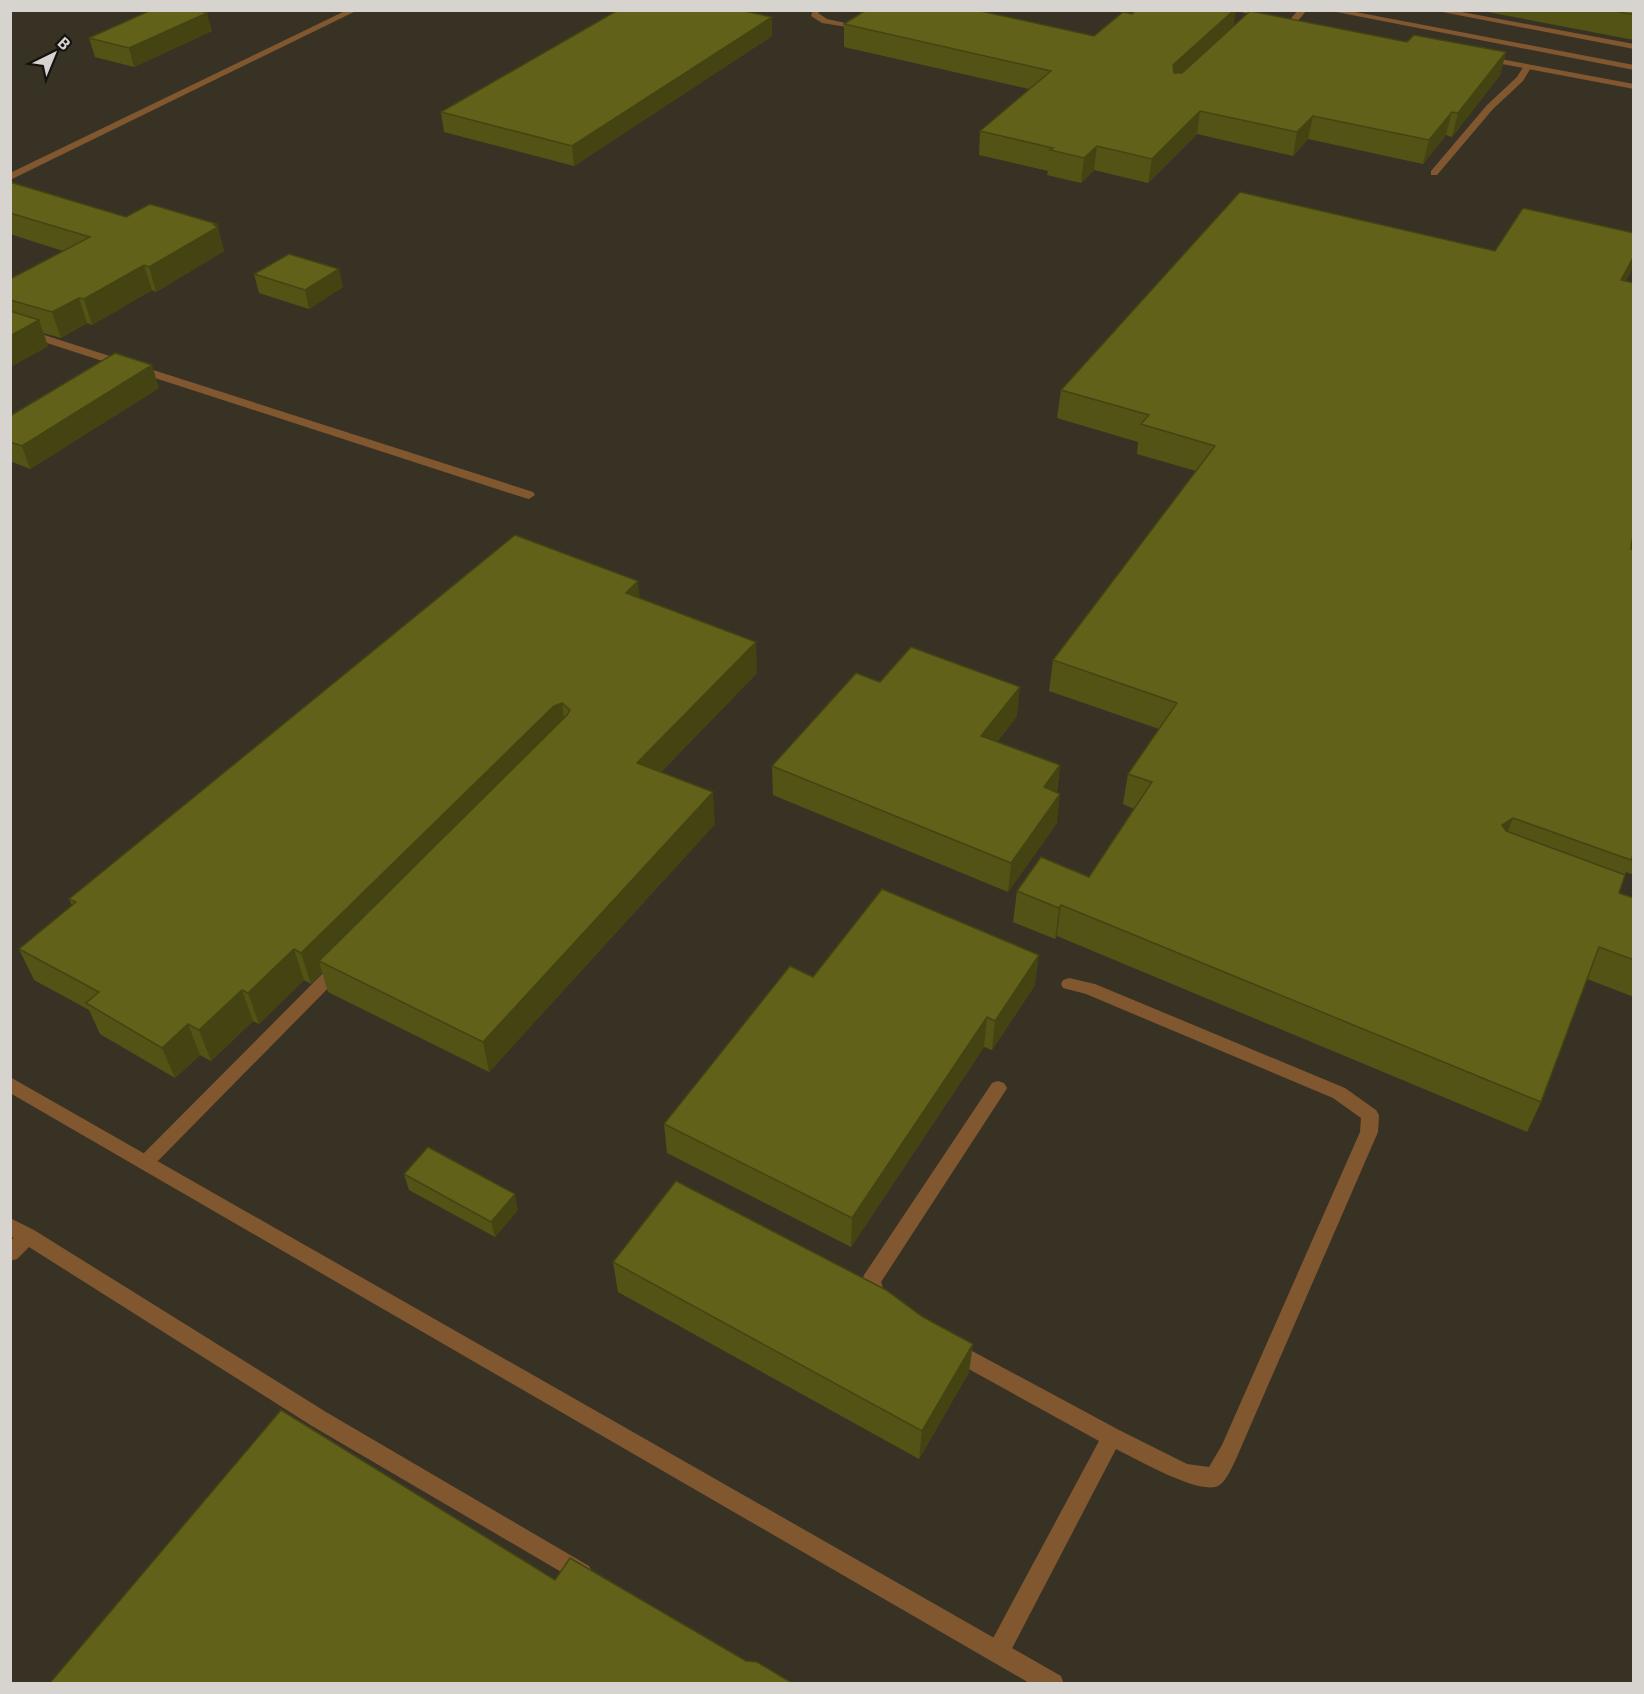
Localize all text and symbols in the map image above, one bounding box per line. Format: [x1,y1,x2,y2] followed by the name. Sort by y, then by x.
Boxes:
[24,24,84,84] north arrow
[54,32,75,53] text: B

